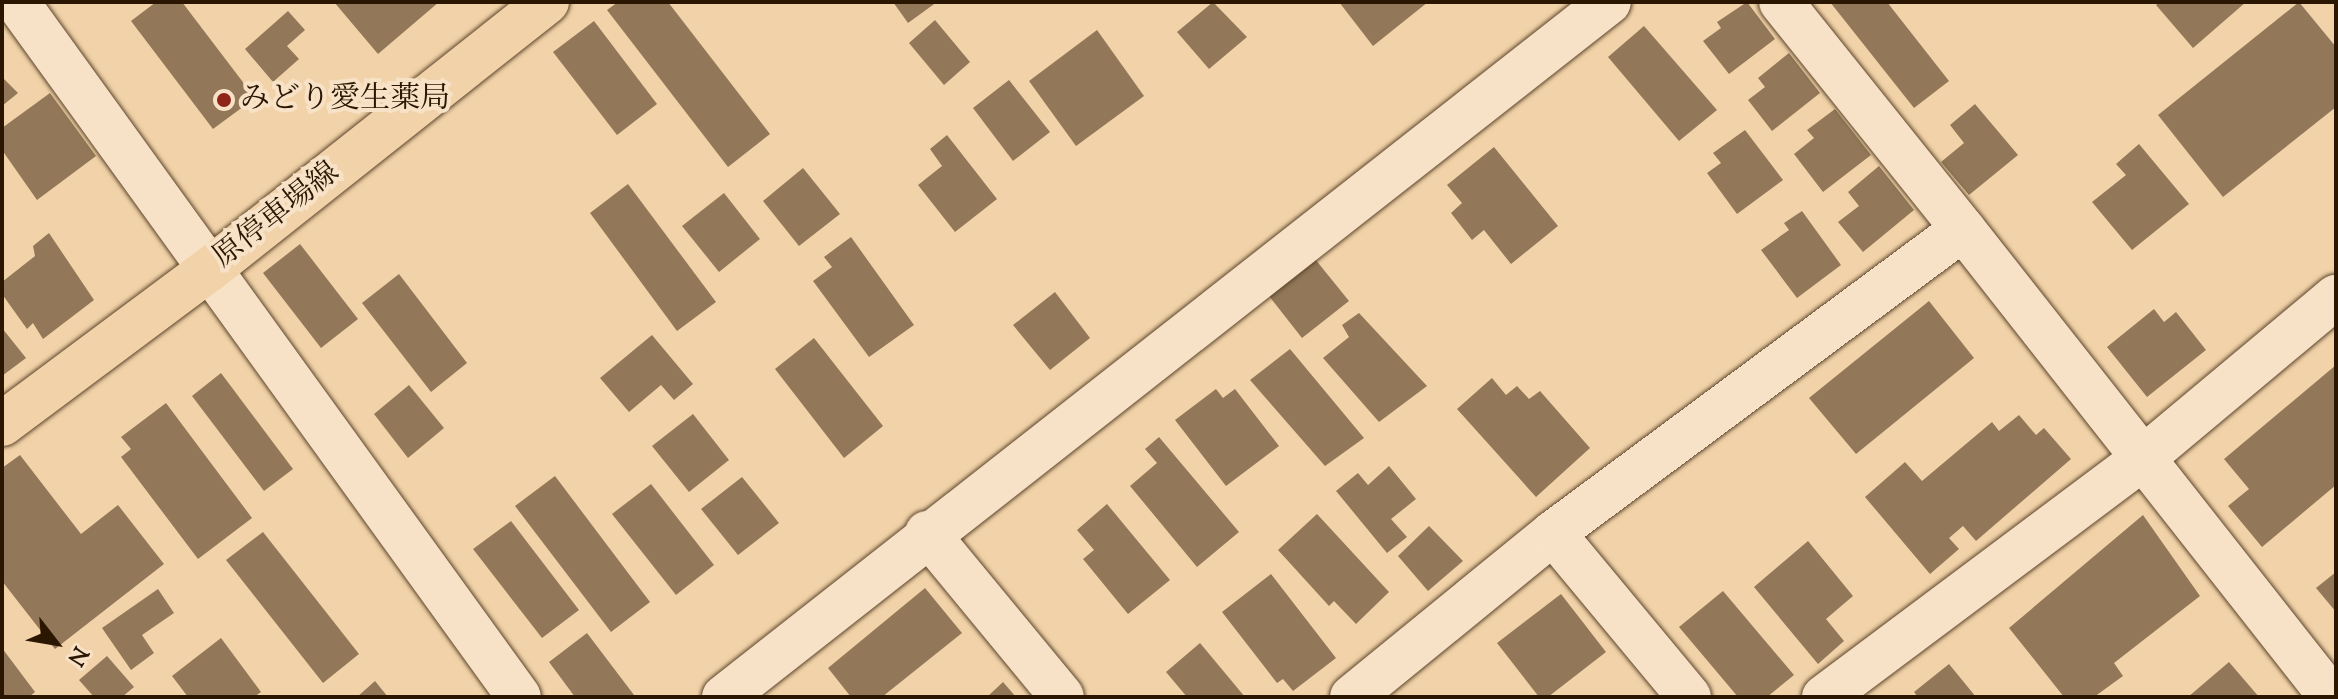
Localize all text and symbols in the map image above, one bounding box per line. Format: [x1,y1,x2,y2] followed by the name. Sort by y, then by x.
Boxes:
[240,82,450,118] place label: みどり愛生薬局
[215,91,233,109] marker: みどり愛生薬局
[207,156,347,276] street label: 原停車場線
[16,603,96,683] north arrow
[58,640,95,671] text: N

